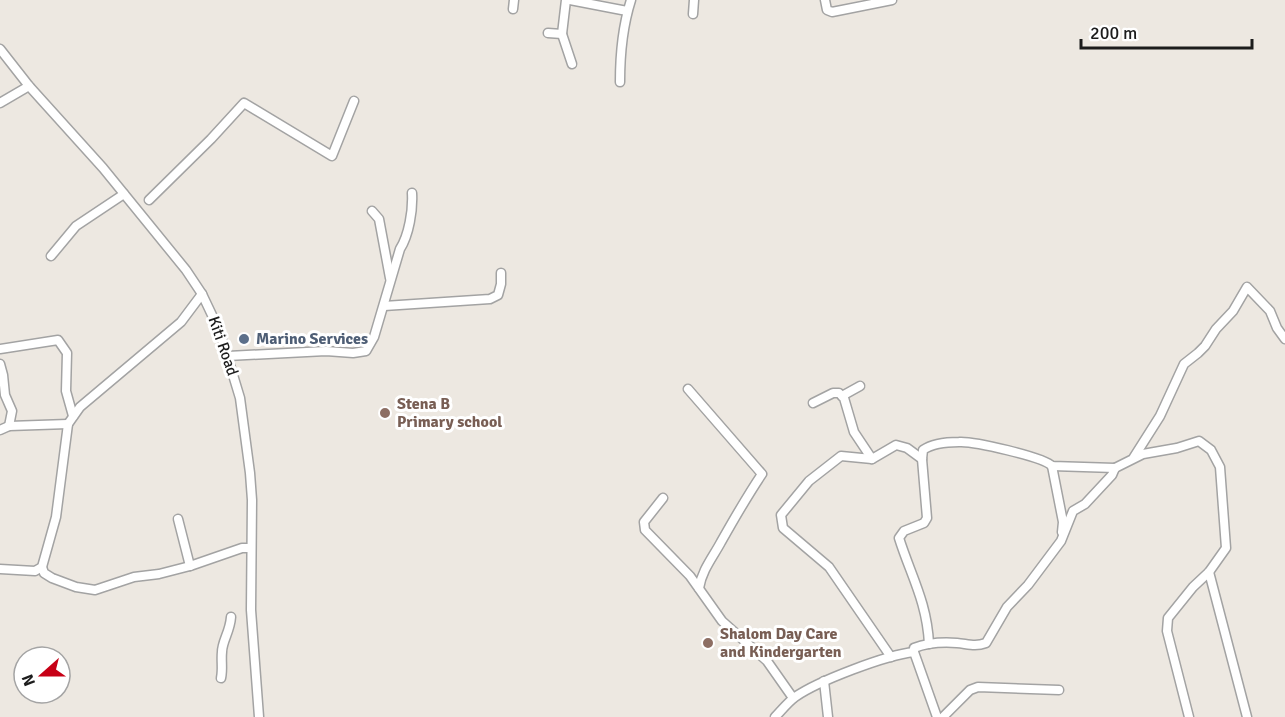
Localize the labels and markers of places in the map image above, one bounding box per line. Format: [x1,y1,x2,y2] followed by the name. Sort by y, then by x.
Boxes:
[256,329,368,349] place label: Marino Services
[237,332,251,346] marker: Marino Services
[397,394,502,432] place label: Stena B Primary school
[378,406,392,420] marker: Stena B Primary school
[720,624,842,662] place label: Shalom Day Care and Kindergarten
[701,636,715,650] marker: Shalom Day Care and Kindergarten

